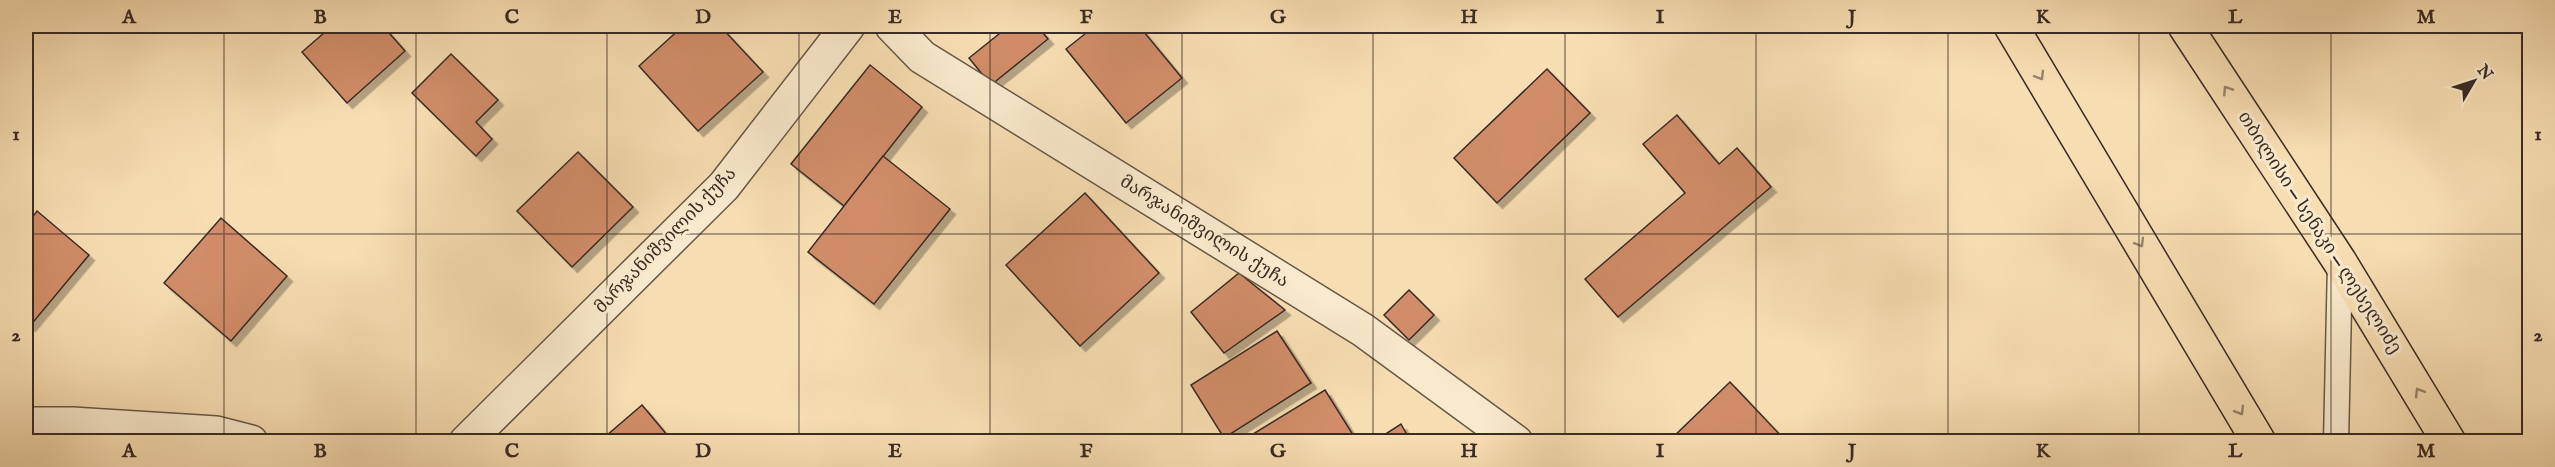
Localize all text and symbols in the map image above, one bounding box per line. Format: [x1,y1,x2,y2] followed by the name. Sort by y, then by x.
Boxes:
[121,5,137,30] text: A
[313,5,327,30] text: B
[505,5,519,30] text: C
[695,5,711,30] text: D
[888,5,902,30] text: E
[1080,5,1093,30] text: F
[1270,5,1287,30] text: G
[1460,5,1478,30] text: H
[1656,5,1665,30] text: I
[1845,5,1857,30] text: J
[2036,5,2052,30] text: K
[2228,5,2243,30] text: L
[2417,5,2436,30] text: M
[2444,51,2504,111] north arrow
[2471,60,2496,85] text: N
[2033,70,2045,80] one-way arrow
[2223,86,2235,96] one-way arrow
[2232,107,2406,359] street label: თბილისი — სენაკი — ლესელიძე
[12,122,20,147] text: 1
[2534,122,2542,147] text: 1
[590,163,742,319] street label: მარჯანიშვილის ქუჩა
[1115,171,1293,293] street label: მარჯანიშვილის ქუჩა
[2133,237,2145,247] one-way arrow
[11,323,21,348] text: 2
[2533,323,2543,348] text: 2
[2415,387,2426,398] one-way arrow
[2233,405,2245,415] one-way arrow
[121,439,137,464] text: A
[313,439,327,464] text: B
[505,439,519,464] text: C
[695,439,711,464] text: D
[888,439,902,464] text: E
[1080,439,1093,464] text: F
[1270,439,1287,464] text: G
[1460,439,1478,464] text: H
[1656,439,1665,464] text: I
[1845,439,1857,464] text: J
[2036,439,2052,464] text: K
[2228,439,2243,464] text: L
[2417,439,2436,464] text: M

